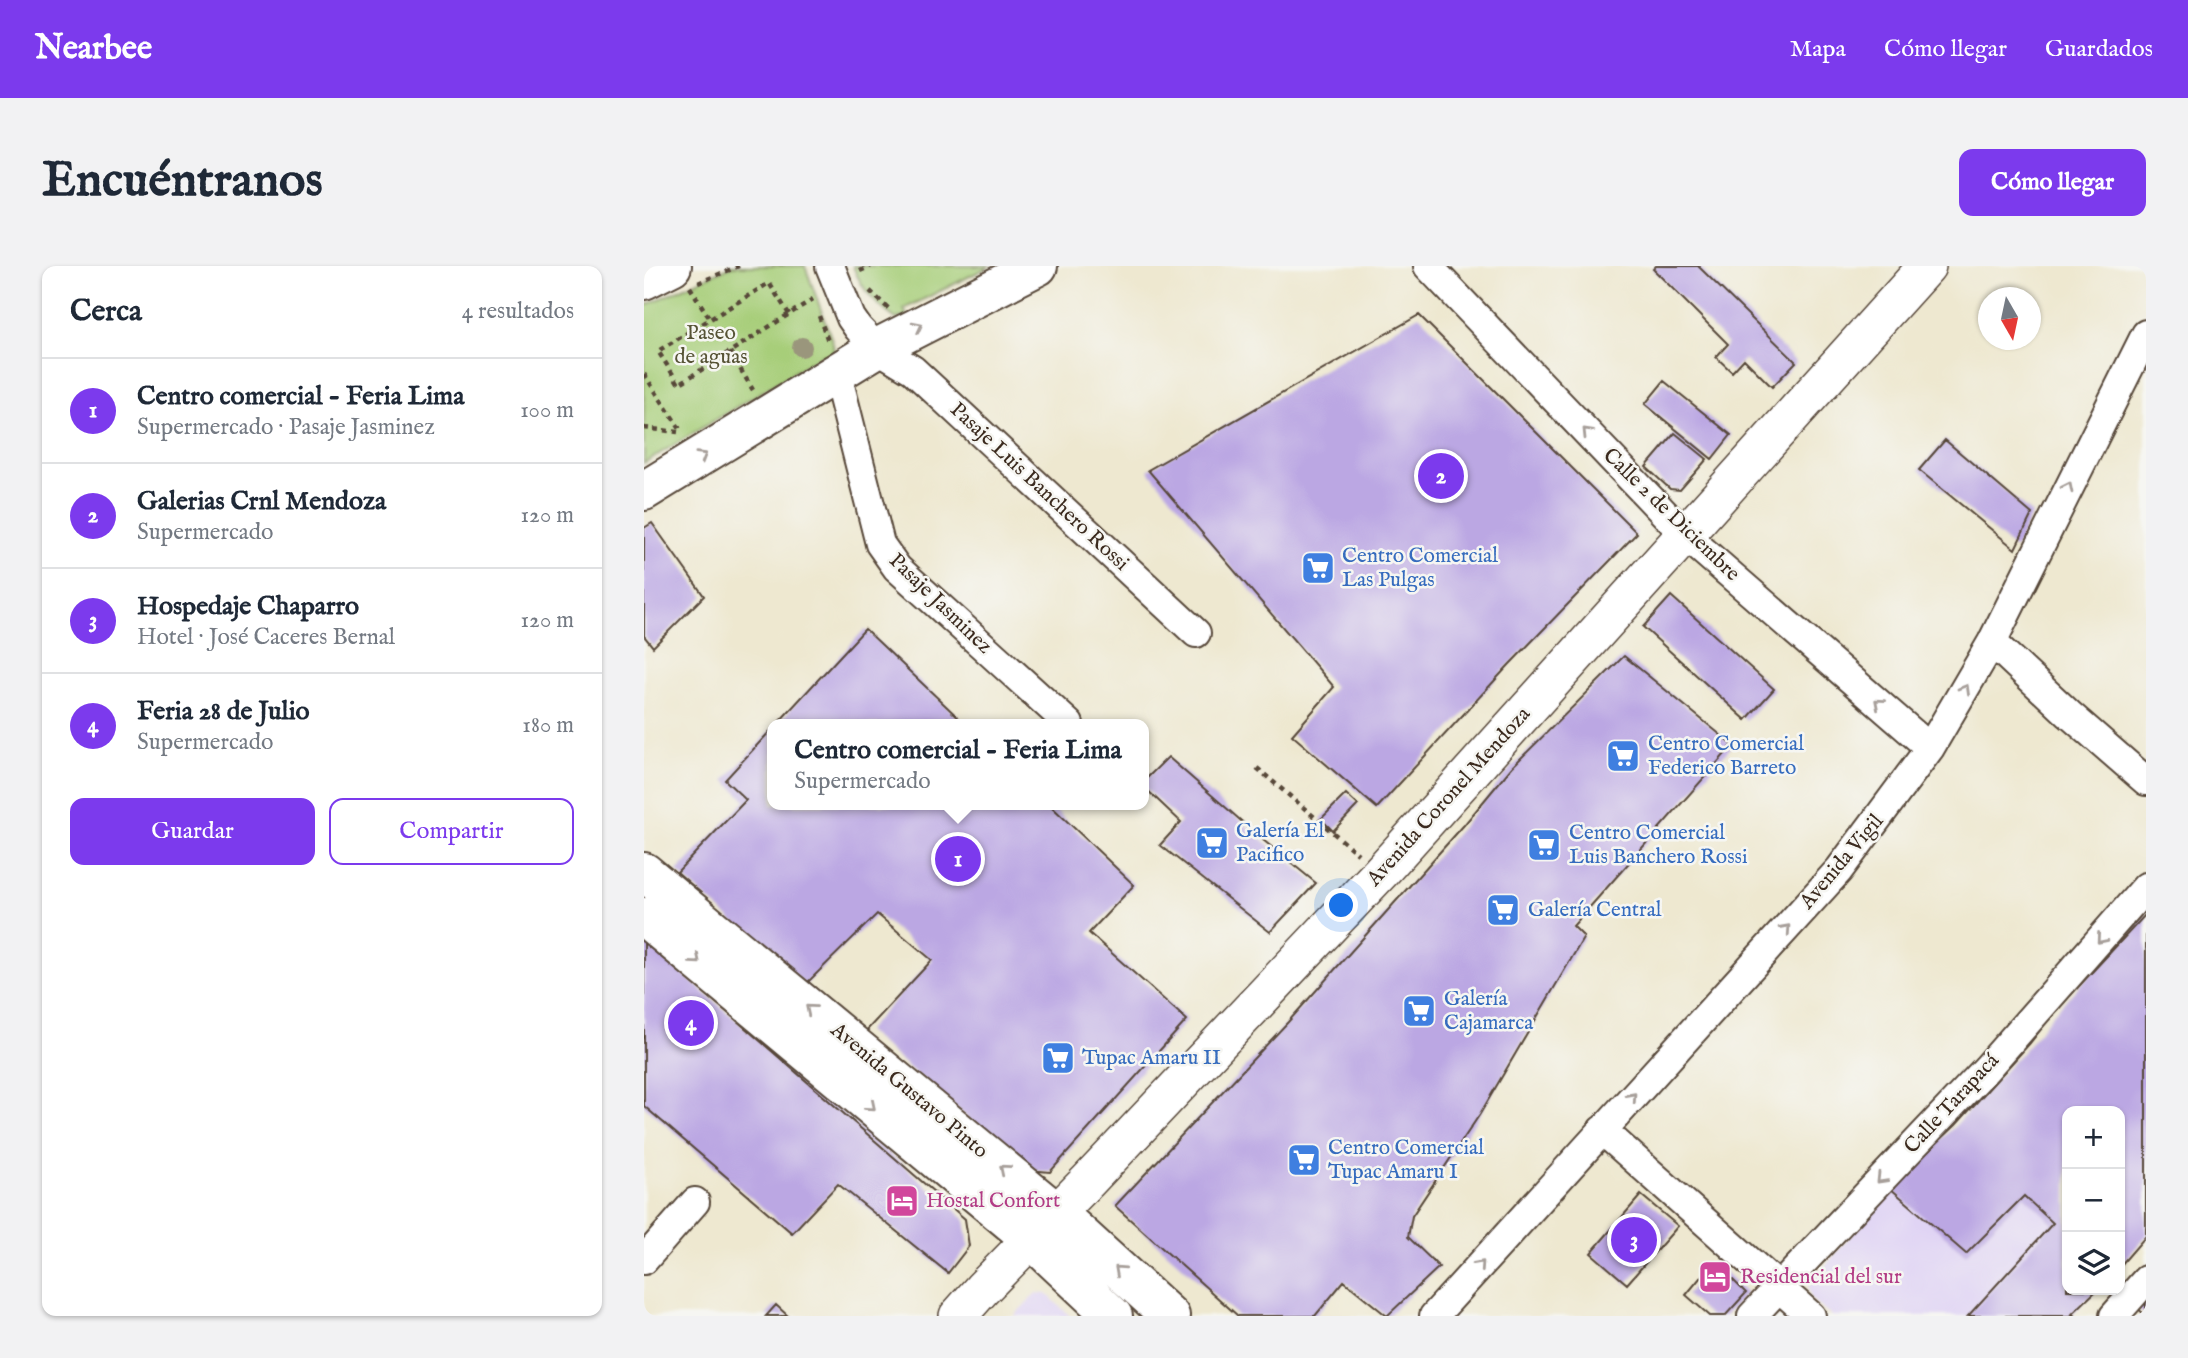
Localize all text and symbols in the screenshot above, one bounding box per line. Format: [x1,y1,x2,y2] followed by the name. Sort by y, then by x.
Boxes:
[35,28,152,70] text: Nearbee
[1790,34,1846,65] text: Mapa
[1884,34,2007,65] text: Cómo llegar
[2045,34,2153,65] text: Guardados
[1959,149,2146,216] button: Cómo llegar
[42,151,323,213] text: Encuéntranos
[1978,287,2041,350] north arrow
[70,293,142,331] text: Cerca
[462,297,574,326] text: 4 resultados
[674,320,748,371] park label: Paseo de aguas
[911,321,923,335] one-way arrow
[137,380,464,413] text: Centro comercial - Feria Lima
[89,396,97,425] text: 1
[520,396,574,425] text: 100 m
[944,397,1134,577] street label: Pasaje Luis Banchero Rossi
[137,413,435,442] text: Supermercado · Pasaje Jasminez
[1582,427,1595,440] one-way arrow
[1597,442,1746,588] street label: Calle 2 de Diciembre
[1418,450,1464,502] pin: 2
[695,451,708,464] one-way arrow
[2060,482,2074,494] one-way arrow
[137,485,386,518] text: Galerias Crnl Mendoza
[88,501,98,530] text: 2
[521,501,574,530] text: 120 m
[137,518,273,547] text: Supermercado
[1342,543,1498,594] place label: Centro Comercial Las Pulgas
[883,548,998,660] street label: Pasaje Jasminez
[1299,549,1337,587] supermarket icon: Centro Comercial Las Pulgas
[137,590,359,623] text: Hospedaje Chaparro
[89,606,97,635] text: 3
[521,606,574,635] text: 120 m
[137,623,395,652] text: Hotel · José Caceres Bernal
[1956,684,1969,697] one-way arrow
[137,695,310,728] text: Feria 28 de Julio
[1874,699,1887,711] one-way arrow
[1361,701,1537,893] street label: Avenida Coronel Mendoza
[87,711,99,740] text: 4
[522,711,574,740] text: 180 m
[767,719,1149,810] popup
[137,728,273,757] text: Supermercado
[1648,731,1804,782] place label: Centro Comercial Federico Barreto
[794,734,1122,767] text: Centro comercial - Feria Lima
[1604,737,1642,775] supermarket icon: Centro Comercial Federico Barreto
[794,767,931,796] text: Supermercado
[70,798,315,865] button: Guardar
[329,798,574,865] button: Compartir
[1794,809,1890,916] street label: Avenida Vigil
[1236,818,1325,869] place label: Galería El Pacifico
[1569,820,1748,871] place label: Centro Comercial Luis Banchero Rossi
[1193,824,1231,862] supermarket icon: Galería El Pacifico
[1525,826,1563,864] supermarket icon: Centro Comercial Luis Banchero Rossi
[935,833,981,885] pin: 1
[1324,888,1358,922] your location
[1484,891,1522,929] supermarket icon: Galería Central
[1528,897,1662,924] place label: Galería Central
[1777,924,1790,937] one-way arrow
[2097,930,2109,943] one-way arrow
[689,952,701,965] one-way arrow
[1444,986,1534,1037] place label: Galería Cajamarca
[1400,992,1438,1030] supermarket icon: Galería Cajamarca
[668,997,714,1049] pin: 4
[805,1005,818,1017] one-way arrow
[824,1017,993,1165] street label: Avenida Gustavo Pinto
[1039,1039,1077,1077] supermarket icon: Tupac Amaru II
[1082,1045,1221,1072] place label: Tupac Amaru II
[1899,1047,2006,1160] street label: Calle Tarapacá
[1624,1092,1637,1105] one-way arrow
[863,1098,876,1110] one-way arrow
[2062,1106,2125,1295] map controls
[2062,1106,2125,1169] button: +
[1328,1135,1484,1186] place label: Centro Comercial Tupac Amaru I
[1285,1141,1323,1179] supermarket icon: Centro Comercial Tupac Amaru I
[1000,1165,1012,1178] one-way arrow
[2062,1169,2125,1232] button: −
[1877,1171,1890,1184] one-way arrow
[883,1182,921,1220] hotel icon: Hostal Confort
[926,1188,1060,1215] place label: Hostal Confort
[1611,1214,1657,1266] pin: 3
[2062,1232,2125,1295] button: layers
[1696,1258,1734,1296] hotel icon: Residencial del sur
[1471,1260,1484,1273] one-way arrow
[1740,1264,1902,1291] place label: Residencial del sur
[1114,1266,1127,1278] one-way arrow

